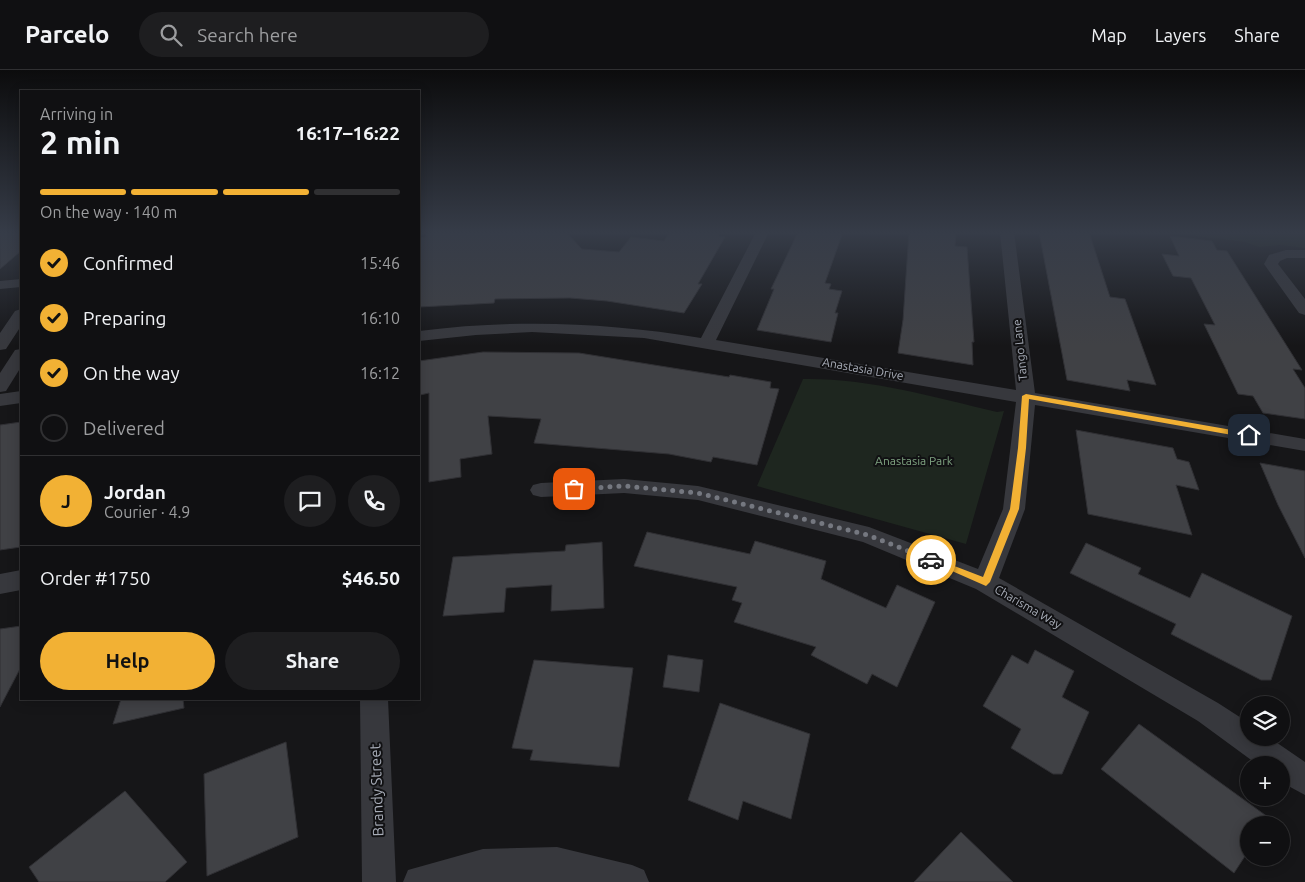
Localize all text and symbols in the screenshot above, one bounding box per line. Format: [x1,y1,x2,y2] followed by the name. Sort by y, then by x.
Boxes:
[139,12,489,57] search box
[25,21,109,48] text: Parcelo
[157,21,185,49] icon: search
[197,24,298,46] text: Search here
[1091,25,1127,45] text: Map
[1155,25,1206,45] text: Layers
[1234,25,1280,45] text: Share
[40,105,113,123] text: Arriving in
[295,122,400,144] text: 16:17–16:22
[40,124,121,160] text: 2 min
[40,203,177,221] text: On the way · 140 m
[40,249,68,277] icon: check
[83,252,174,274] text: Confirmed
[360,254,400,272] text: 15:46
[40,304,68,332] icon: check
[83,307,167,329] text: Preparing
[360,309,400,327] text: 16:10
[1010,319,1029,381] street label: Tango Lane
[821,355,905,382] street label: Anastasia Drive
[40,359,68,387] icon: check
[83,362,180,384] text: On the way
[360,364,400,382] text: 16:12
[1228,414,1270,456] pin
[83,417,165,439] text: Delivered
[1235,421,1263,449] icon: home
[875,454,953,467] park label: Anastasia Park
[553,468,595,510] pin
[284,475,336,527] button: chat
[348,475,400,527] button: phone
[560,475,588,503] icon: bag
[104,481,166,503] text: Jordan
[61,490,71,512] text: J
[104,503,190,521] text: Courier · 4.9
[906,535,956,585] courier
[917,546,945,574] icon: car
[40,567,150,589] text: Order #1750
[342,567,400,589] text: $46.50
[992,582,1064,631] street label: Charisma Way
[40,632,215,690] button: Help
[225,632,400,690] button: Share
[1240,696,1290,866] map controls
[1240,696,1290,746] button: layers
[366,743,387,837] street label: Brandy Street
[1240,756,1290,806] button: +
[1240,816,1290,866] button: −

